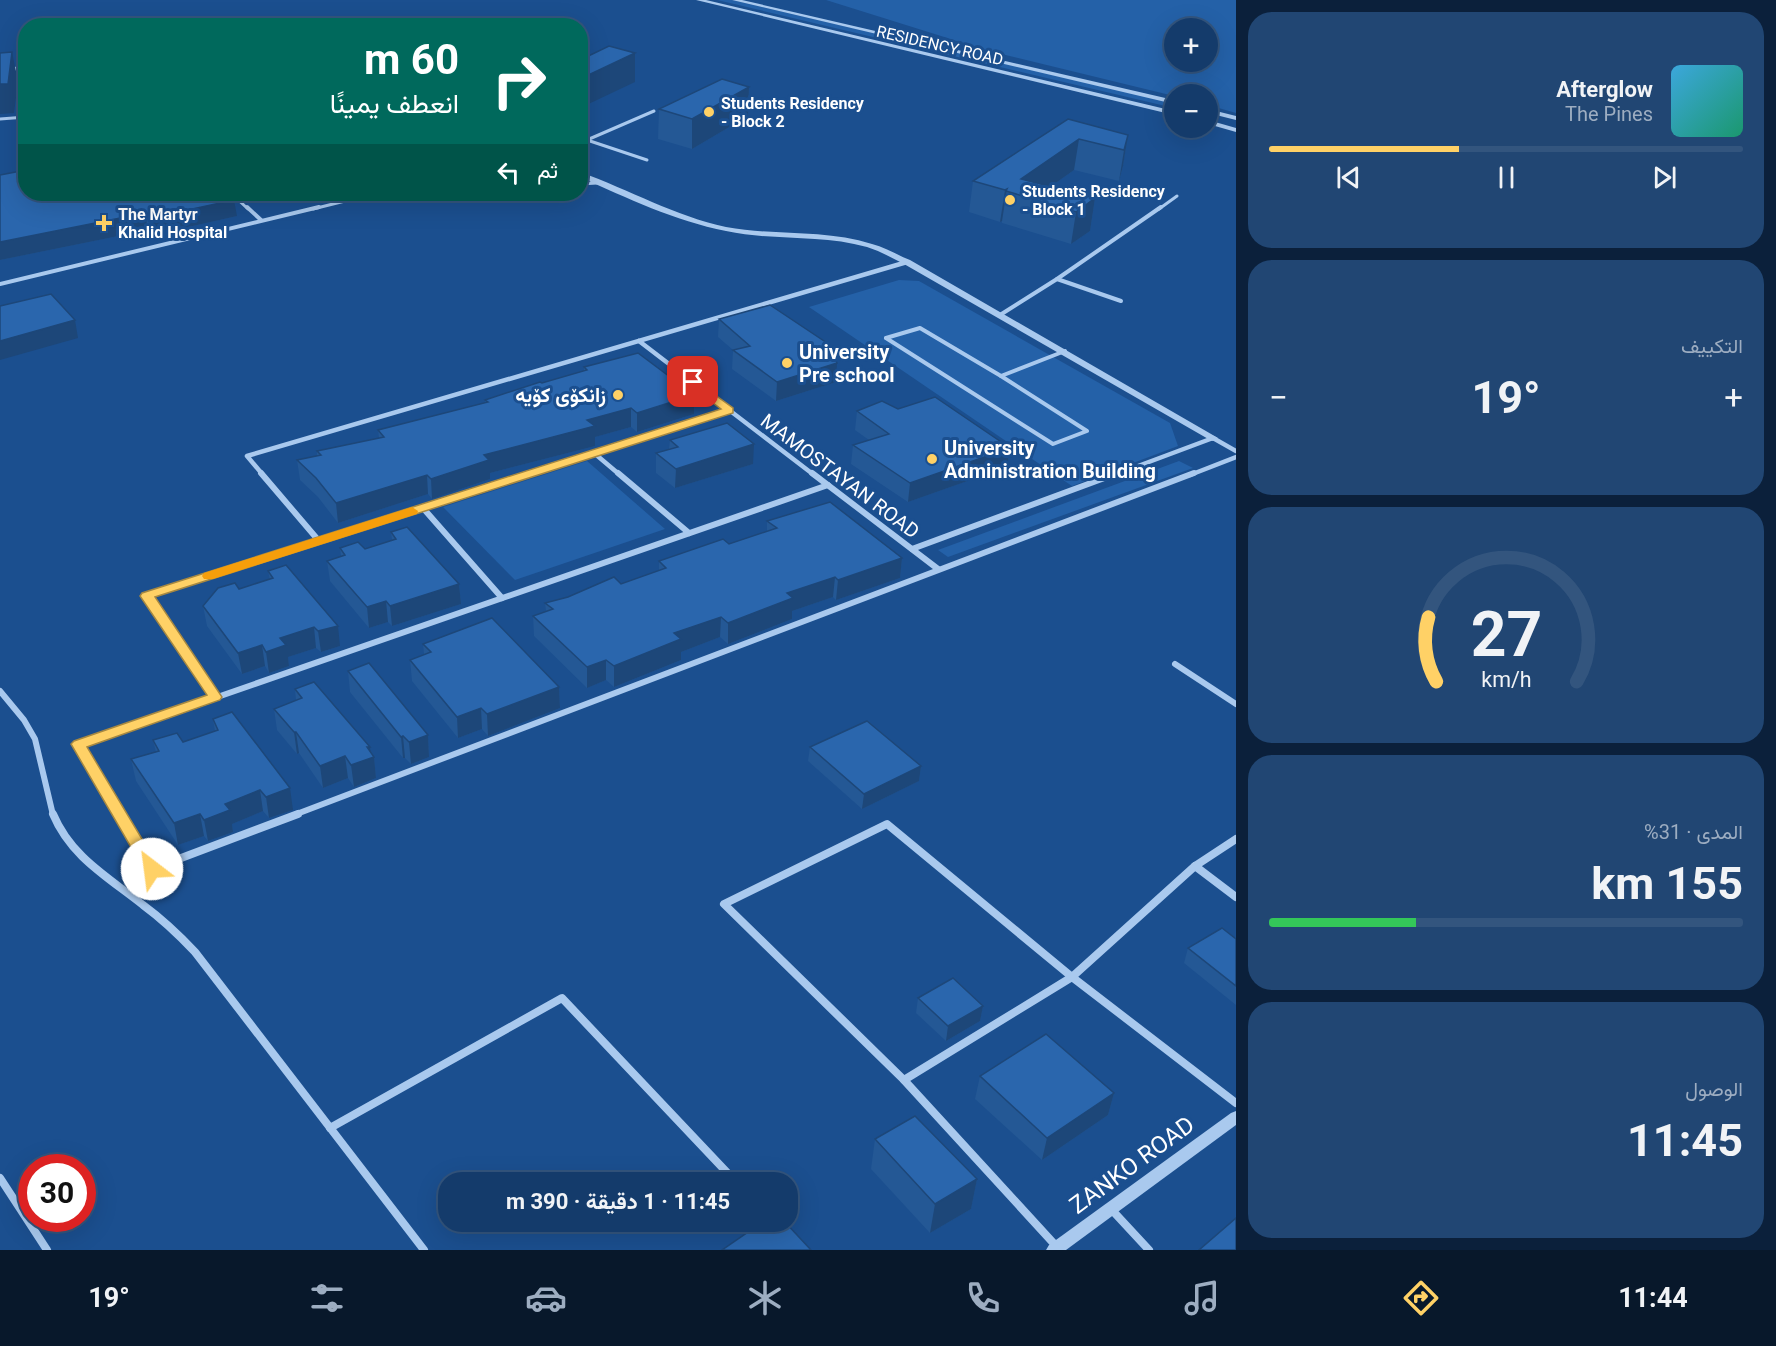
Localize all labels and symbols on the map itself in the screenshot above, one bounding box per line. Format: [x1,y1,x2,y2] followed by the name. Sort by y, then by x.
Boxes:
[875,22,1005,69] street label: RESIDENCY ROAD
[721,94,865,131] place label: Students Residency - Block 2
[702,105,716,119] marker: Students Residency - Block 2
[1022,182,1166,219] place label: Students Residency - Block 1
[1003,193,1017,207] marker: Students Residency - Block 1
[118,205,227,242] place label: The Martyr Khalid Hospital
[95,214,113,232] marker: The Martyr Khalid Hospital
[799,340,895,387] place label: University Pre school
[667,356,718,407] pin
[780,356,794,370] marker: University Pre school
[515,383,606,408] place label: زانکۆی کۆیە
[611,388,625,402] marker: زانکۆی کۆیە
[756,408,924,544] street label: MAMOSTAYAN ROAD
[944,436,1156,483] place label: University Administration Building
[925,452,939,466] marker: University Administration Building
[120,837,184,901] position arrow
[1064,1110,1200,1220] street label: ZANKO ROAD
[18,1154,96,1232] speed limit sign: 30

